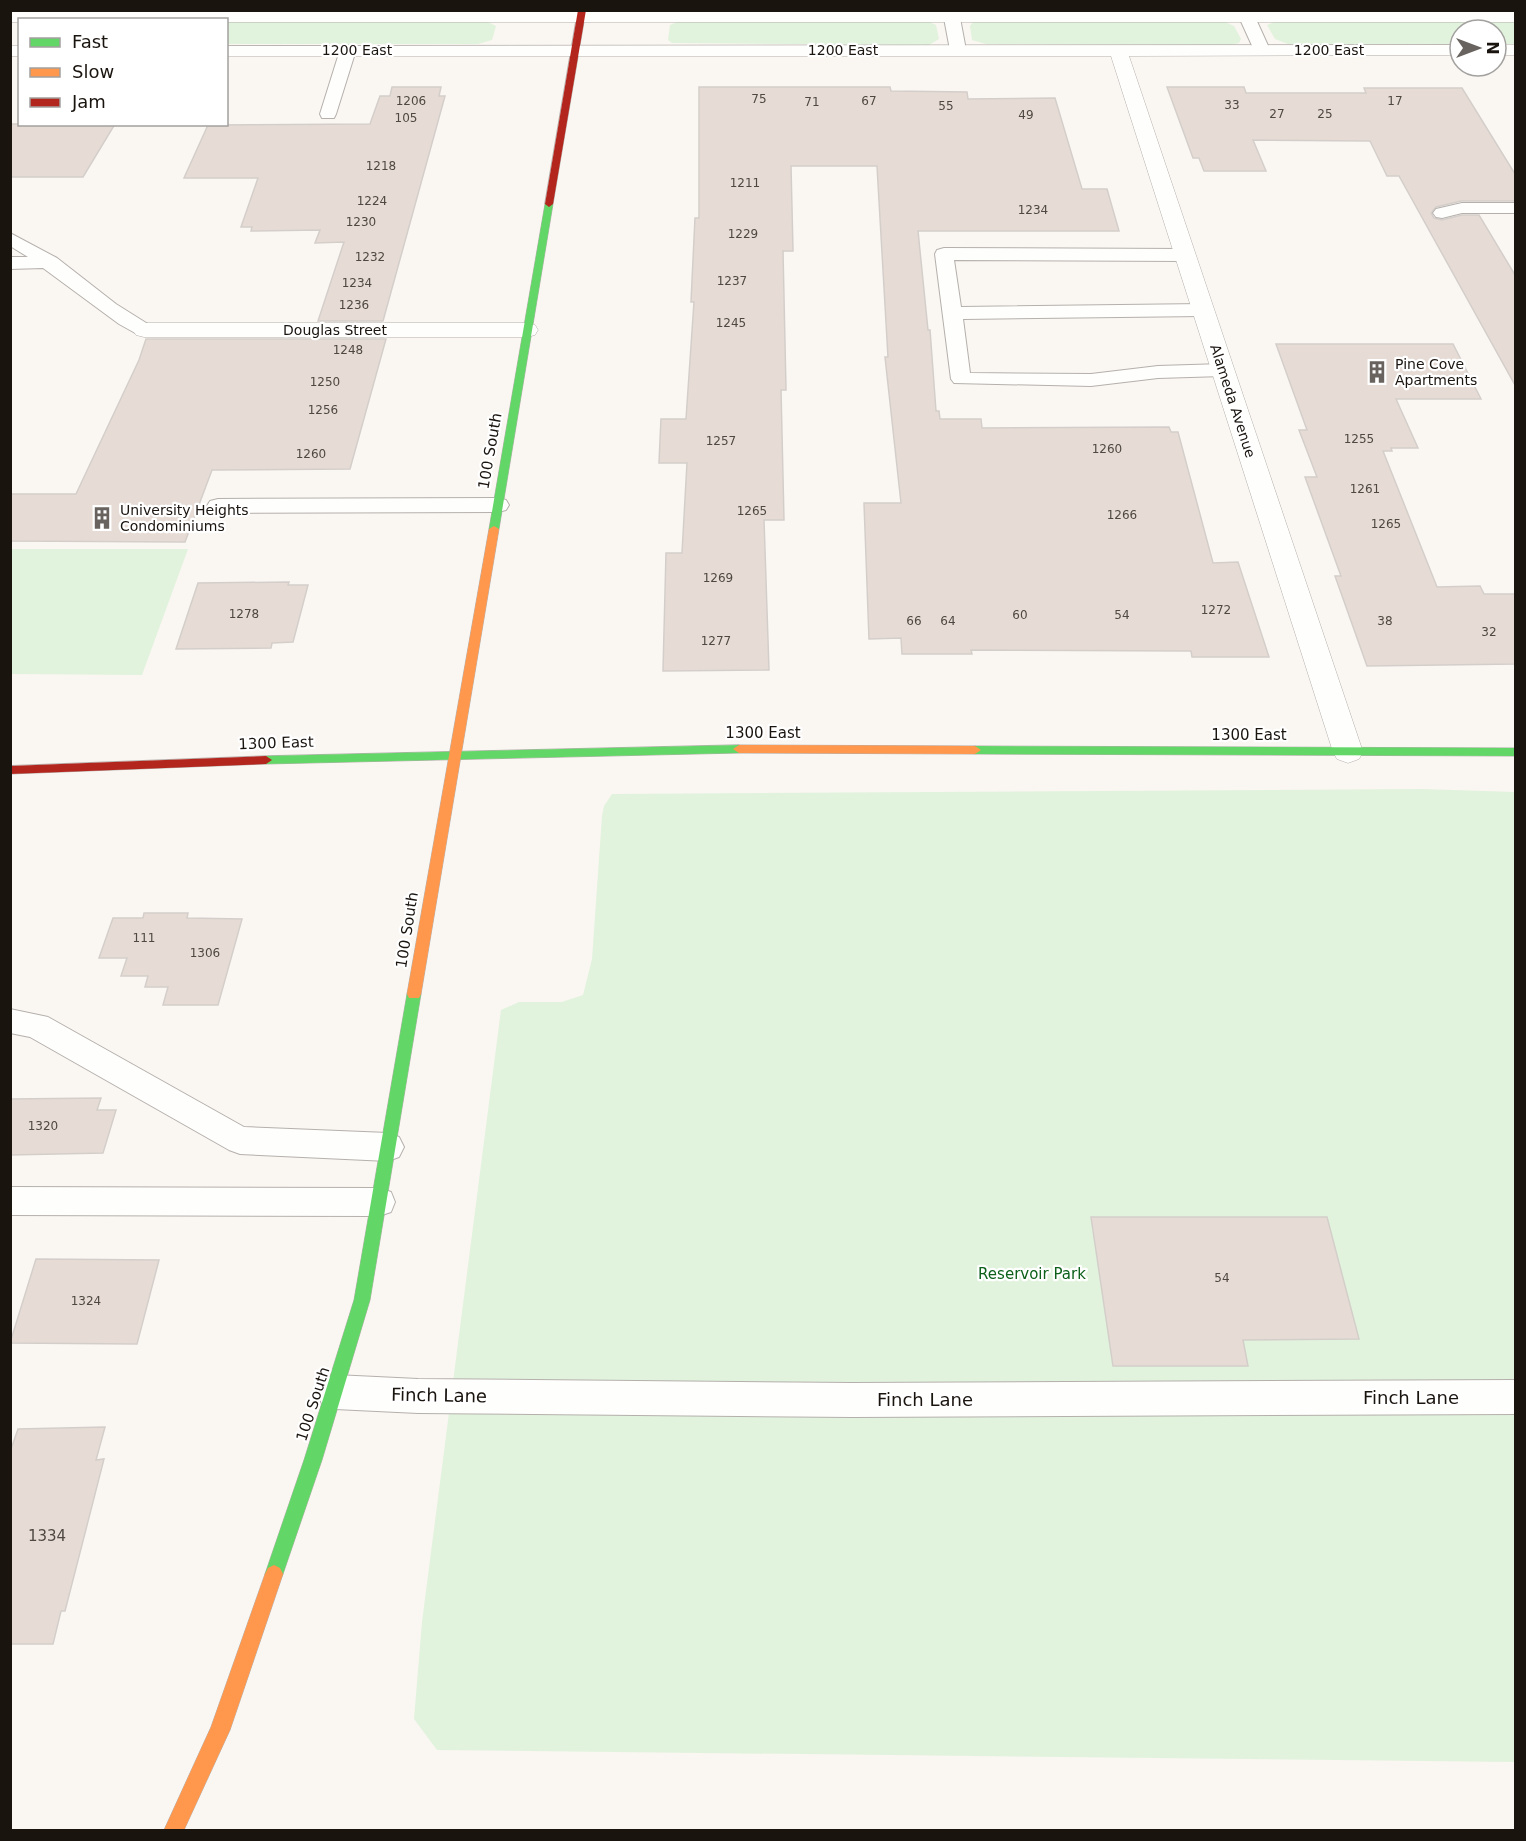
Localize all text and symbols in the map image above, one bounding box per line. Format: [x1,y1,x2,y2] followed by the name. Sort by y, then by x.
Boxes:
[18,18,228,126] legend
[1448,18,1508,78] north arrow
[72,31,108,52] text: Fast
[1483,41,1502,55] text: N
[322,42,393,58] street label: 1200 East
[808,42,879,58] street label: 1200 East
[1294,42,1365,58] street label: 1200 East
[72,61,114,82] text: Slow
[71,91,106,112] text: Jam
[751,92,767,106] house number: 75
[396,94,426,108] house number: 1206
[861,94,877,108] house number: 67
[1387,94,1403,108] house number: 17
[804,95,820,109] house number: 71
[1224,98,1240,112] house number: 33
[938,99,954,113] house number: 55
[1269,107,1285,121] house number: 27
[1317,107,1333,121] house number: 25
[1018,108,1034,122] house number: 49
[395,111,417,125] house number: 105
[366,159,396,173] house number: 1218
[730,176,760,190] house number: 1211
[357,194,387,208] house number: 1224
[1018,203,1048,217] house number: 1234
[346,215,376,229] house number: 1230
[728,227,758,241] house number: 1229
[355,250,385,264] house number: 1232
[717,274,747,288] house number: 1237
[342,276,372,290] house number: 1234
[339,298,369,312] house number: 1236
[716,316,746,330] house number: 1245
[283,322,387,338] street label: Douglas Street
[1207,342,1259,460] street label: Alameda Avenue
[333,343,363,357] house number: 1248
[1395,356,1477,388] place label: Pine Cove Apartments
[1364,359,1390,385] building icon: Pine Cove Apartments
[310,375,340,389] house number: 1250
[308,403,338,417] house number: 1256
[474,412,506,490] street label: 100 South
[1344,432,1374,446] house number: 1255
[706,434,736,448] house number: 1257
[1092,442,1122,456] house number: 1260
[296,447,326,461] house number: 1260
[1350,482,1380,496] house number: 1261
[120,502,249,534] place label: University Heights Condominiums
[737,504,767,518] house number: 1265
[89,505,115,531] building icon: University Heights Condominiums
[1107,508,1137,522] house number: 1266
[1371,517,1401,531] house number: 1265
[703,571,733,585] house number: 1269
[1201,603,1231,617] house number: 1272
[229,607,259,621] house number: 1278
[1012,608,1028,622] house number: 60
[1114,608,1130,622] house number: 54
[906,614,922,628] house number: 66
[940,614,956,628] house number: 64
[1377,614,1393,628] house number: 38
[1481,625,1497,639] house number: 32
[701,634,731,648] house number: 1277
[725,724,801,742] street label: 1300 East
[1211,726,1287,744] street label: 1300 East
[238,733,314,753] street label: 1300 East
[392,891,422,969] street label: 100 South
[133,931,155,945] house number: 111
[190,946,220,960] house number: 1306
[28,1119,58,1133] house number: 1320
[978,1265,1086,1283] park label: Reservoir Park
[1214,1271,1230,1285] house number: 54
[71,1294,101,1308] house number: 1324
[293,1365,333,1443] street label: 100 South
[391,1384,487,1406] street label: Finch Lane
[1363,1387,1459,1408] street label: Finch Lane
[877,1389,973,1410] street label: Finch Lane
[28,1527,66,1545] house number: 1334

